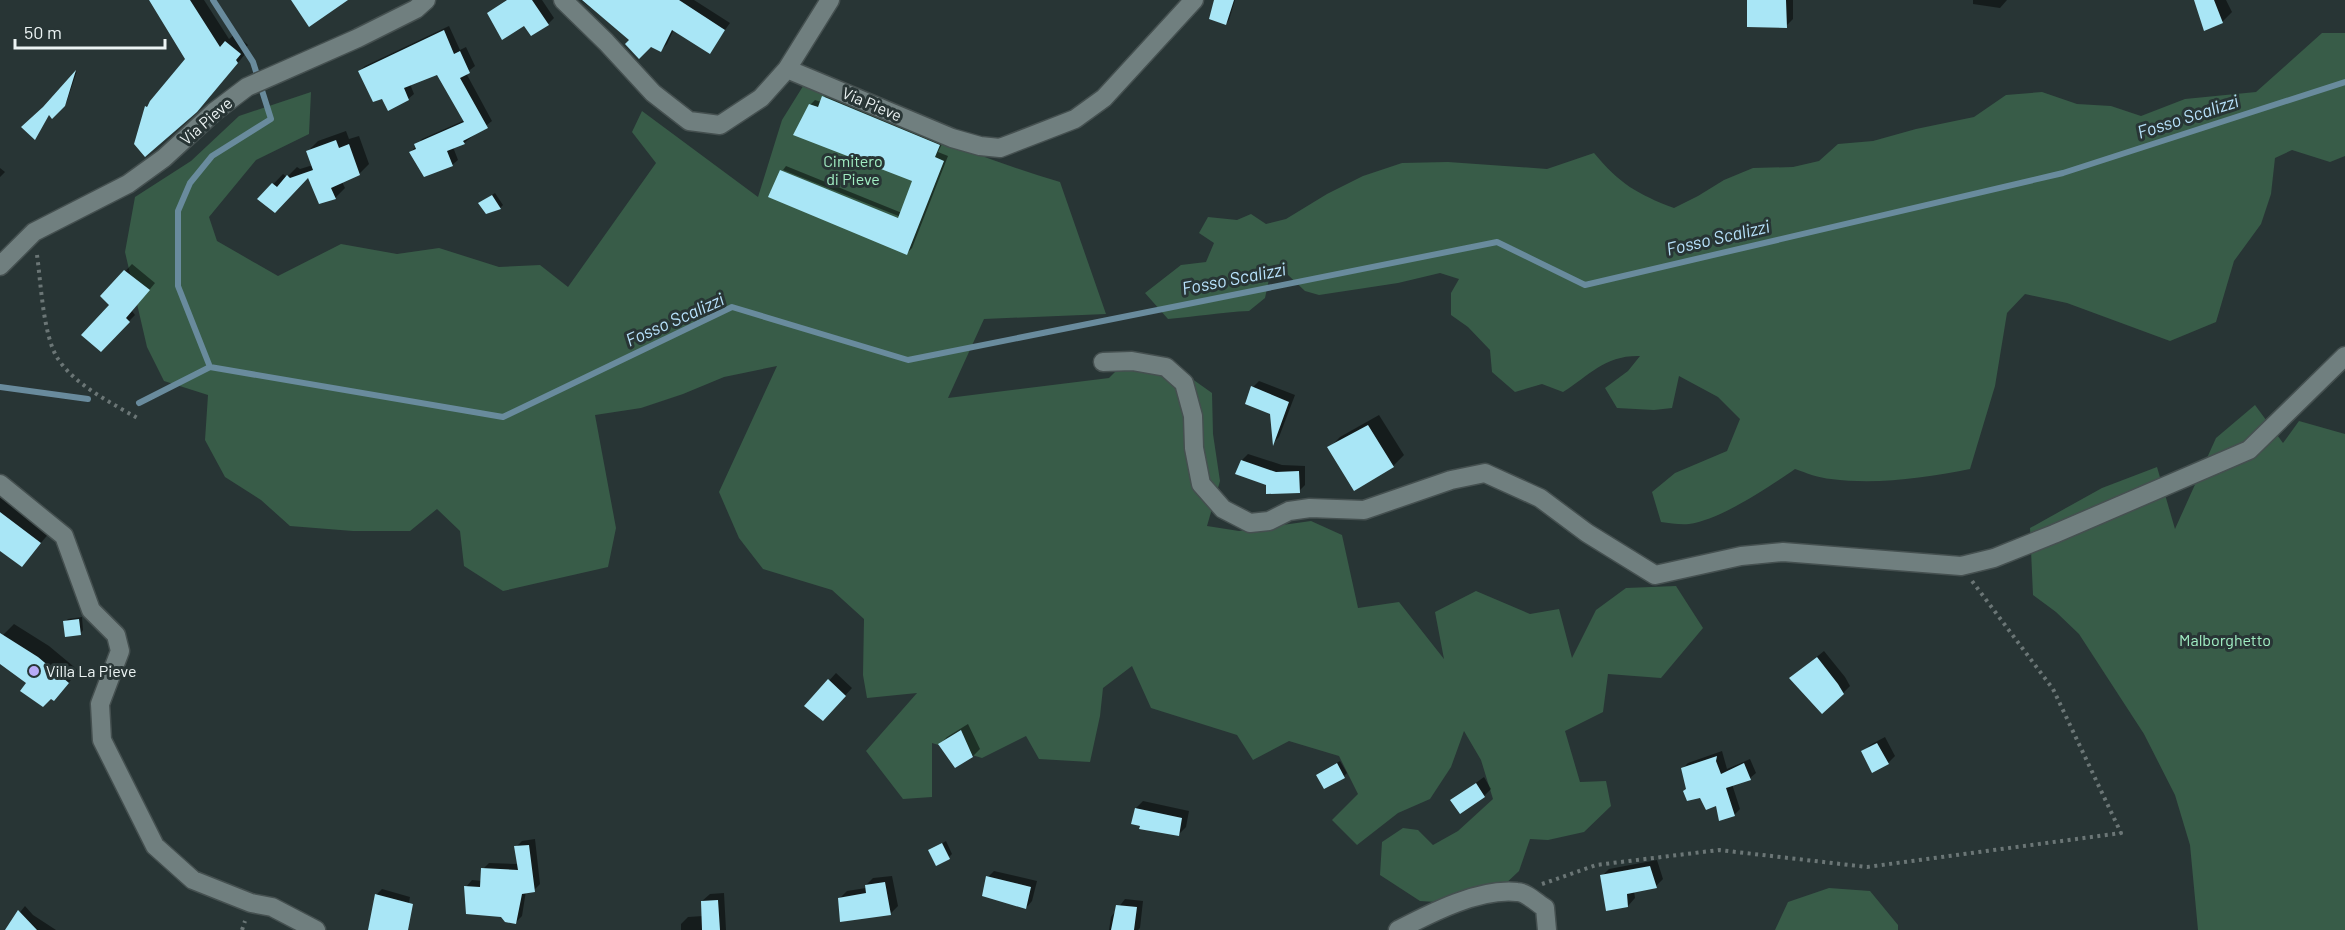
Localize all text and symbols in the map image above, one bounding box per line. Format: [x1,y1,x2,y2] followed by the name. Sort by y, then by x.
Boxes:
[15,12,165,50] scale bar
[24,21,62,43] text: 50 m
[840,83,905,125] street label: Via Pieve
[2134,89,2242,143] water label: Fosso Scalizzi
[176,93,236,148] street label: Via Pieve
[823,151,883,188] park label: Cimitero di Pieve
[1664,214,1772,260] water label: Fosso Scalizzi
[1180,257,1288,299] water label: Fosso Scalizzi
[622,287,728,351] water label: Fosso Scalizzi
[2179,630,2271,649] park label: Malborghetto
[46,661,136,680] place label: Villa La Pieve
[27,664,41,678] marker: Villa La Pieve

